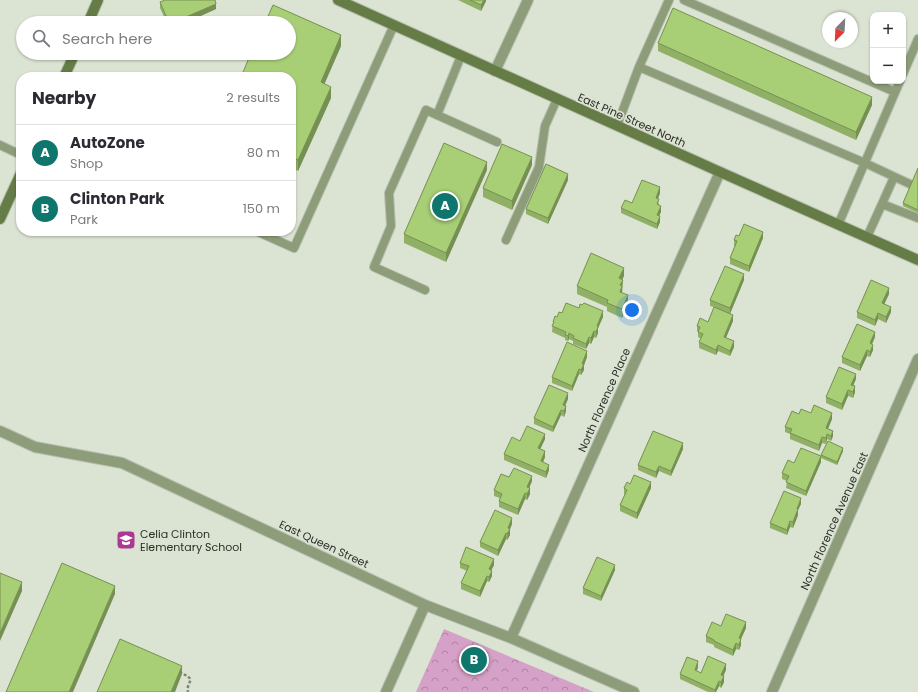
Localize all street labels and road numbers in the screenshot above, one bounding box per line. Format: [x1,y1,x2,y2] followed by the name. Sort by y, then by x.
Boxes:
[575,89,689,151] street label: East Pine Street North
[574,345,634,455] street label: North Florence Place
[796,449,872,593] street label: North Florence Avenue East
[277,516,371,572] street label: East Queen Street

